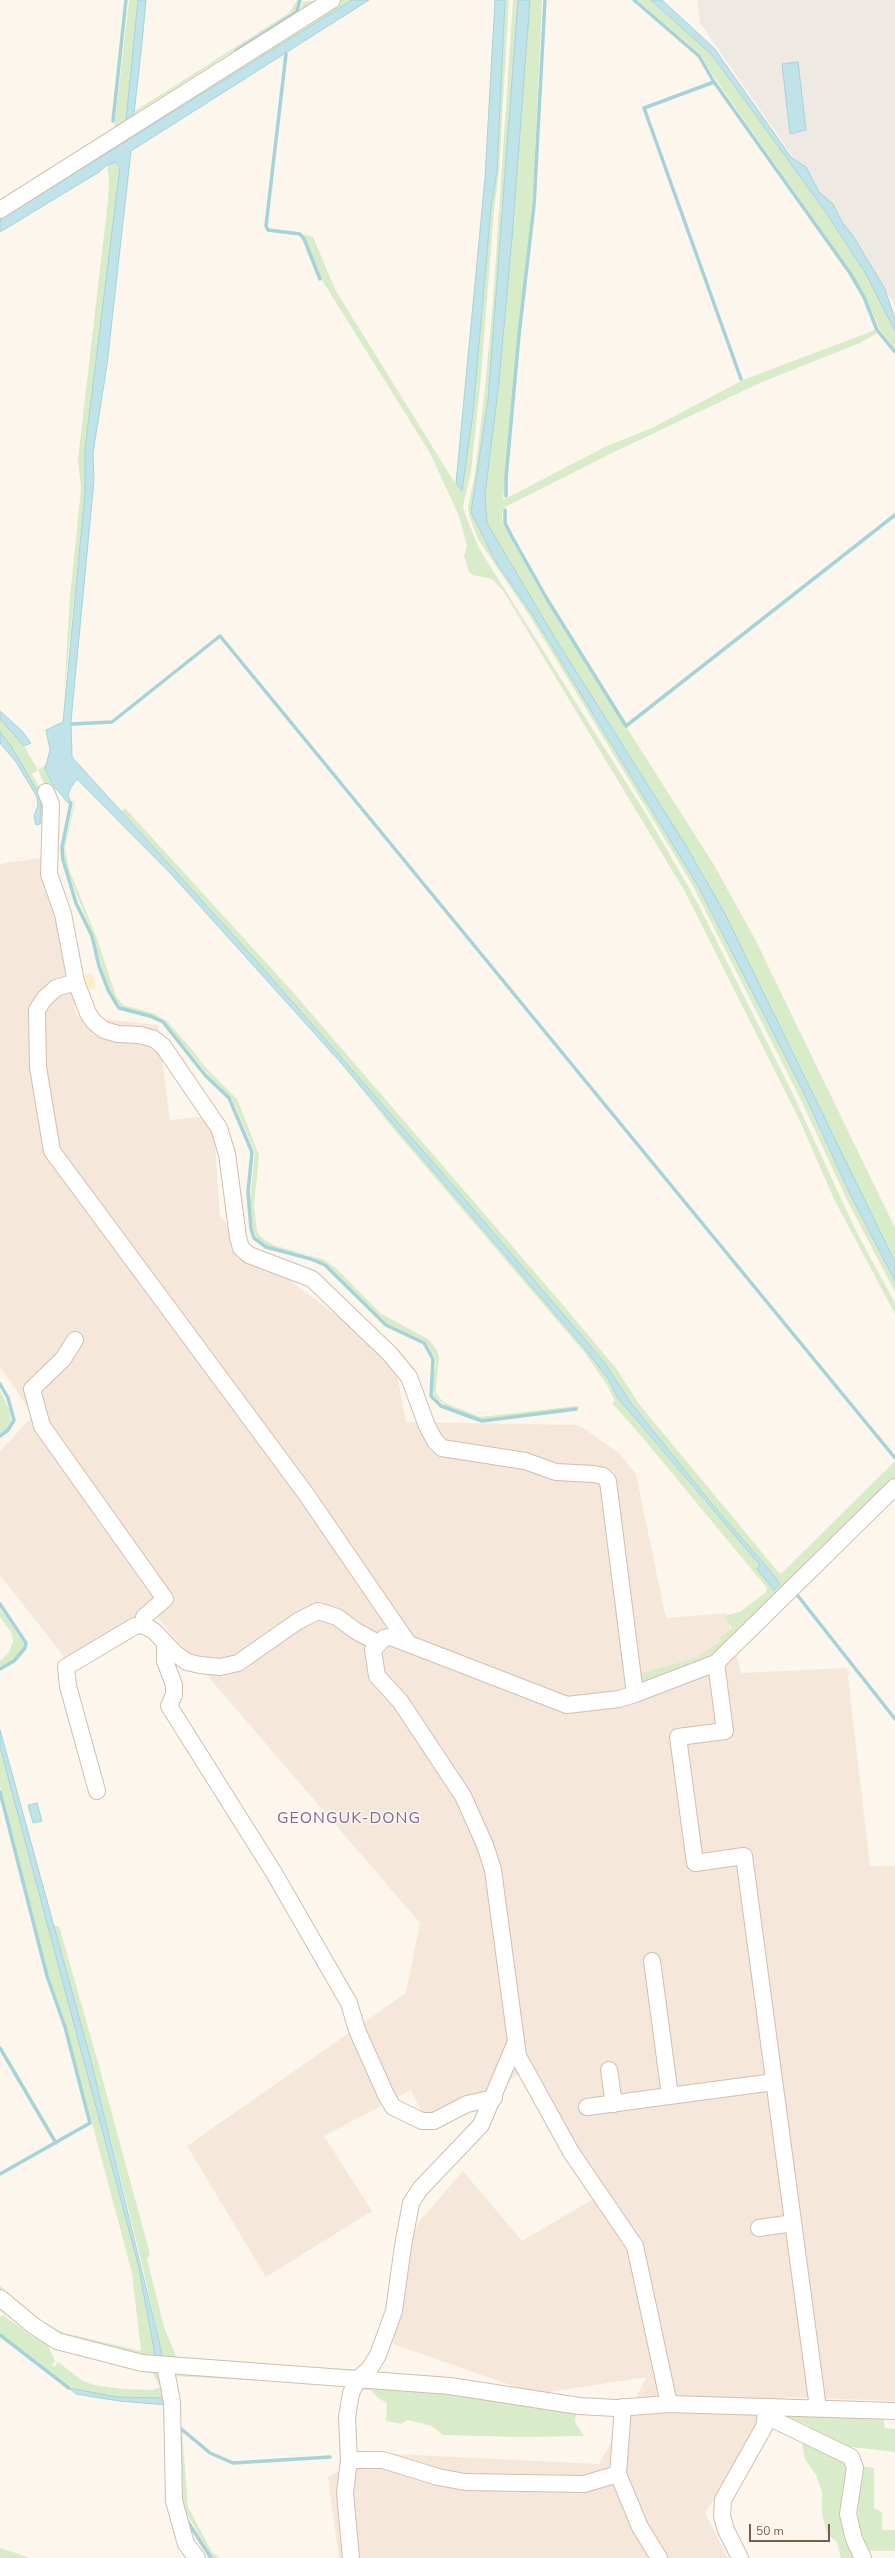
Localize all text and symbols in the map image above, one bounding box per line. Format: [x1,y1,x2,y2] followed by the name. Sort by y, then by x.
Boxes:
[277,1809,421,1829] district label: GEONGUK-DONG
[751,2516,832,2542] scale bar
[756,2523,784,2539] text: 50 m

